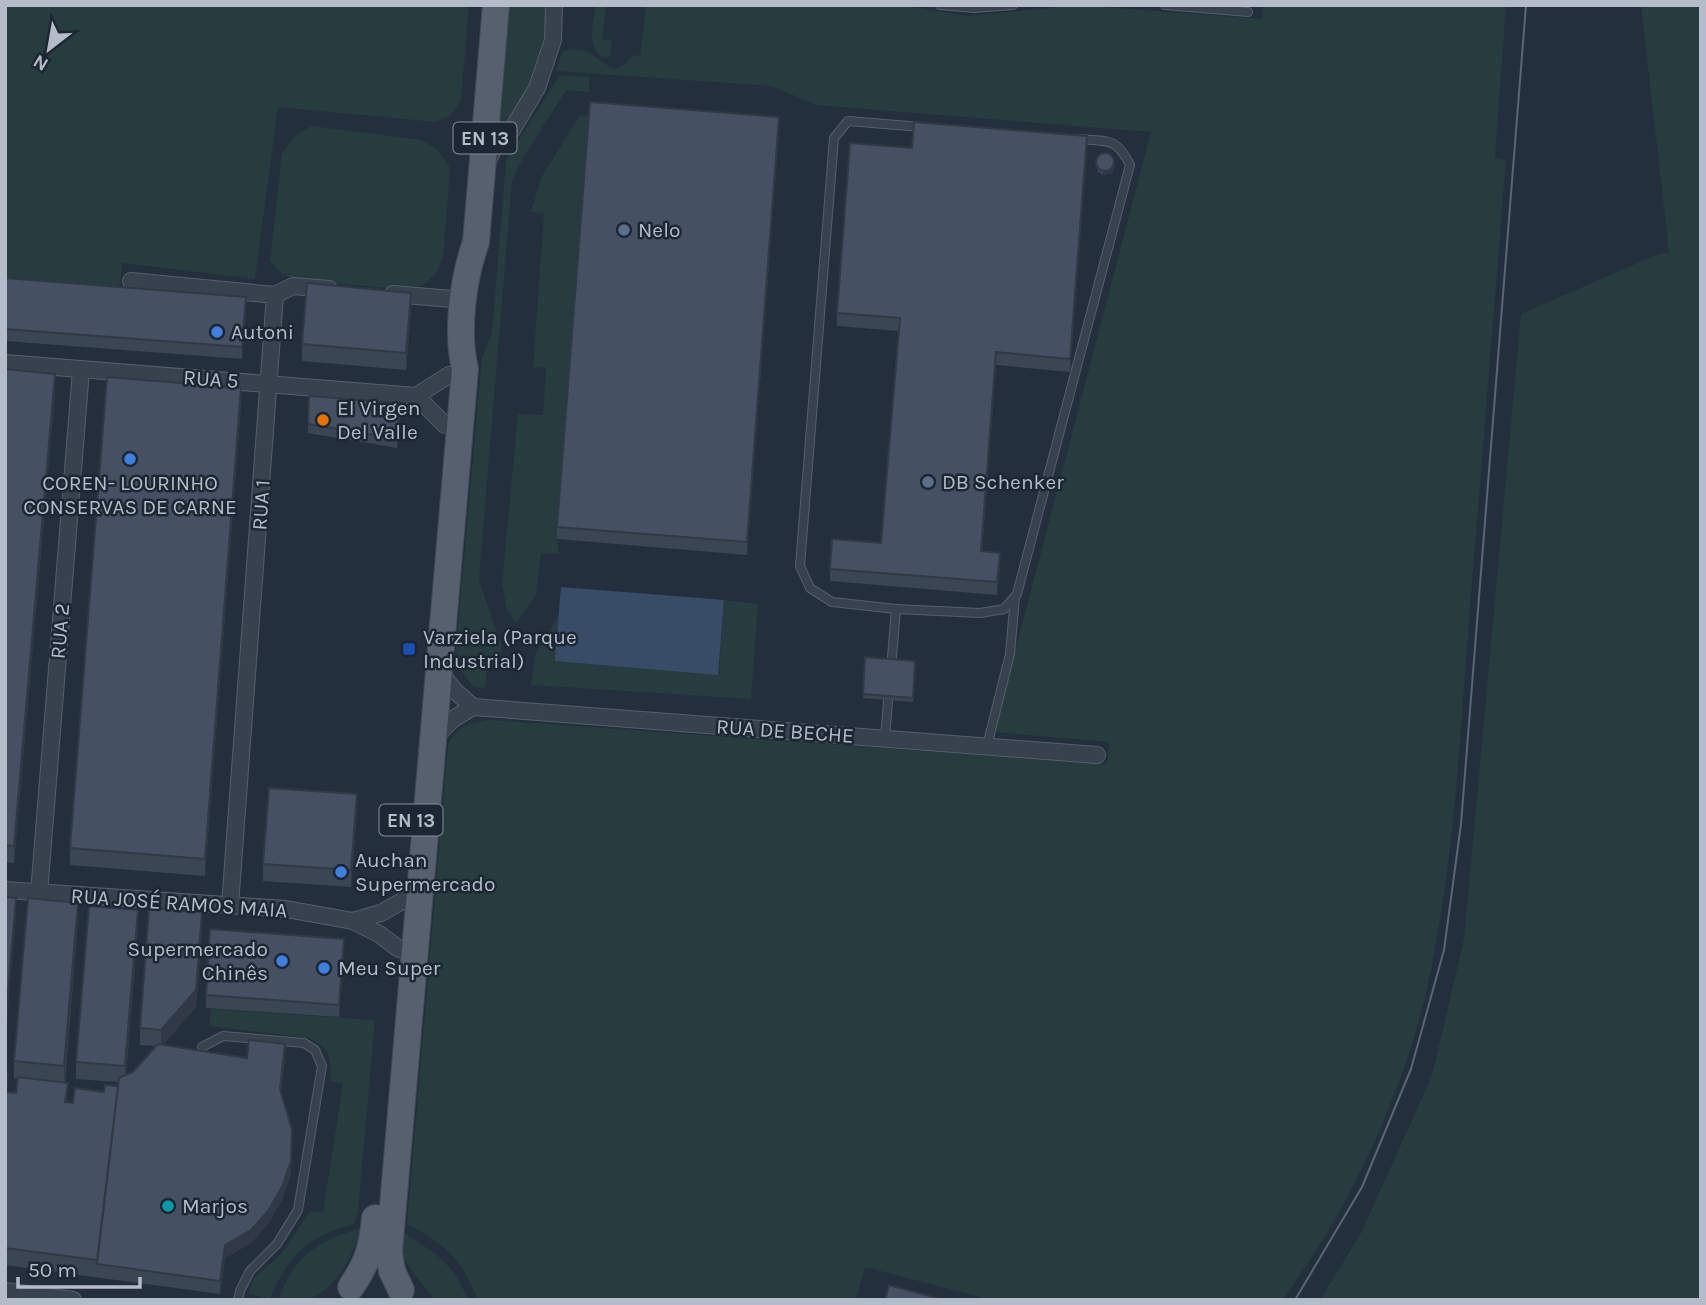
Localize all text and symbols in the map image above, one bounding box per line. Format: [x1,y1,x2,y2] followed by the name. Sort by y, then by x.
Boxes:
[14,14,84,84] north arrow
[29,50,52,76] text: N
[454,122,516,154] road number: EN 13
[638,218,681,242] place label: Nelo
[616,222,632,238] marker: Nelo
[231,320,294,344] place label: Autoni
[209,324,225,340] marker: Autoni
[182,365,240,393] street label: RUA 5
[337,396,420,444] place label: El Virgen Del Valle
[315,412,331,428] marker: El Virgen Del Valle
[122,451,138,467] marker: COREN- LOURINHO CONSERVAS DE CARNE
[942,470,1064,494] place label: DB Schenker
[23,471,237,519] place label: COREN- LOURINHO CONSERVAS DE CARNE
[920,474,936,490] marker: DB Schenker
[247,479,275,531] street label: RUA 1
[46,602,74,660] street label: RUA 2
[423,625,577,673] place label: Varziela (Parque Industrial)
[401,641,417,657] marker: Varziela (Parque Industrial)
[715,714,855,748] street label: RUA DE BECHE
[380,804,442,835] road number: EN 13
[355,848,495,896] place label: Auchan Supermercado
[333,864,349,880] marker: Auchan Supermercado
[70,883,288,923] street label: RUA JOSÉ RAMOS MAIA
[128,937,268,985] place label: Supermercado Chinês
[274,953,290,969] marker: Supermercado Chinês
[338,956,441,980] place label: Meu Super
[316,960,332,976] marker: Meu Super
[182,1194,248,1218] place label: Marjos
[160,1198,176,1214] marker: Marjos
[18,1246,140,1290] scale bar
[28,1258,77,1282] text: 50 m

